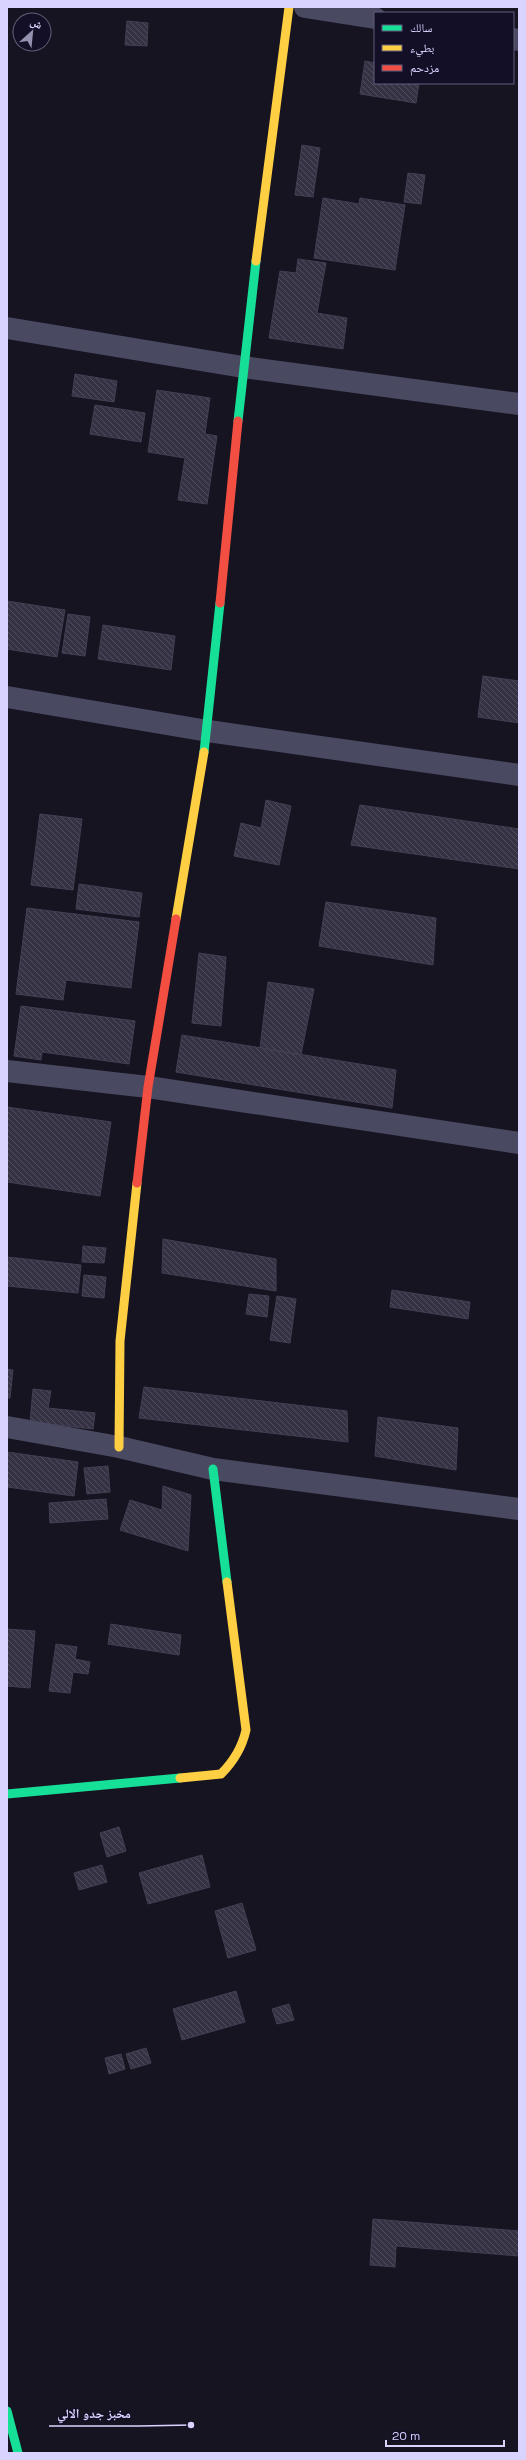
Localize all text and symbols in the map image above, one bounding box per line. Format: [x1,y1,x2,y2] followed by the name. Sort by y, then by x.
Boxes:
[12,12,52,52] north arrow
[374,12,514,84] legend
[28,14,45,33] text: ش
[410,20,432,36] text: سالك
[410,40,434,58] text: بطيء
[410,60,439,76] text: مزدحم
[49,2401,139,2426] callout: مخبز جدو الالي
[57,2405,131,2424] text: مخبز جدو الالي
[386,2422,504,2448] scale bar
[392,2428,420,2444] text: 20 m

